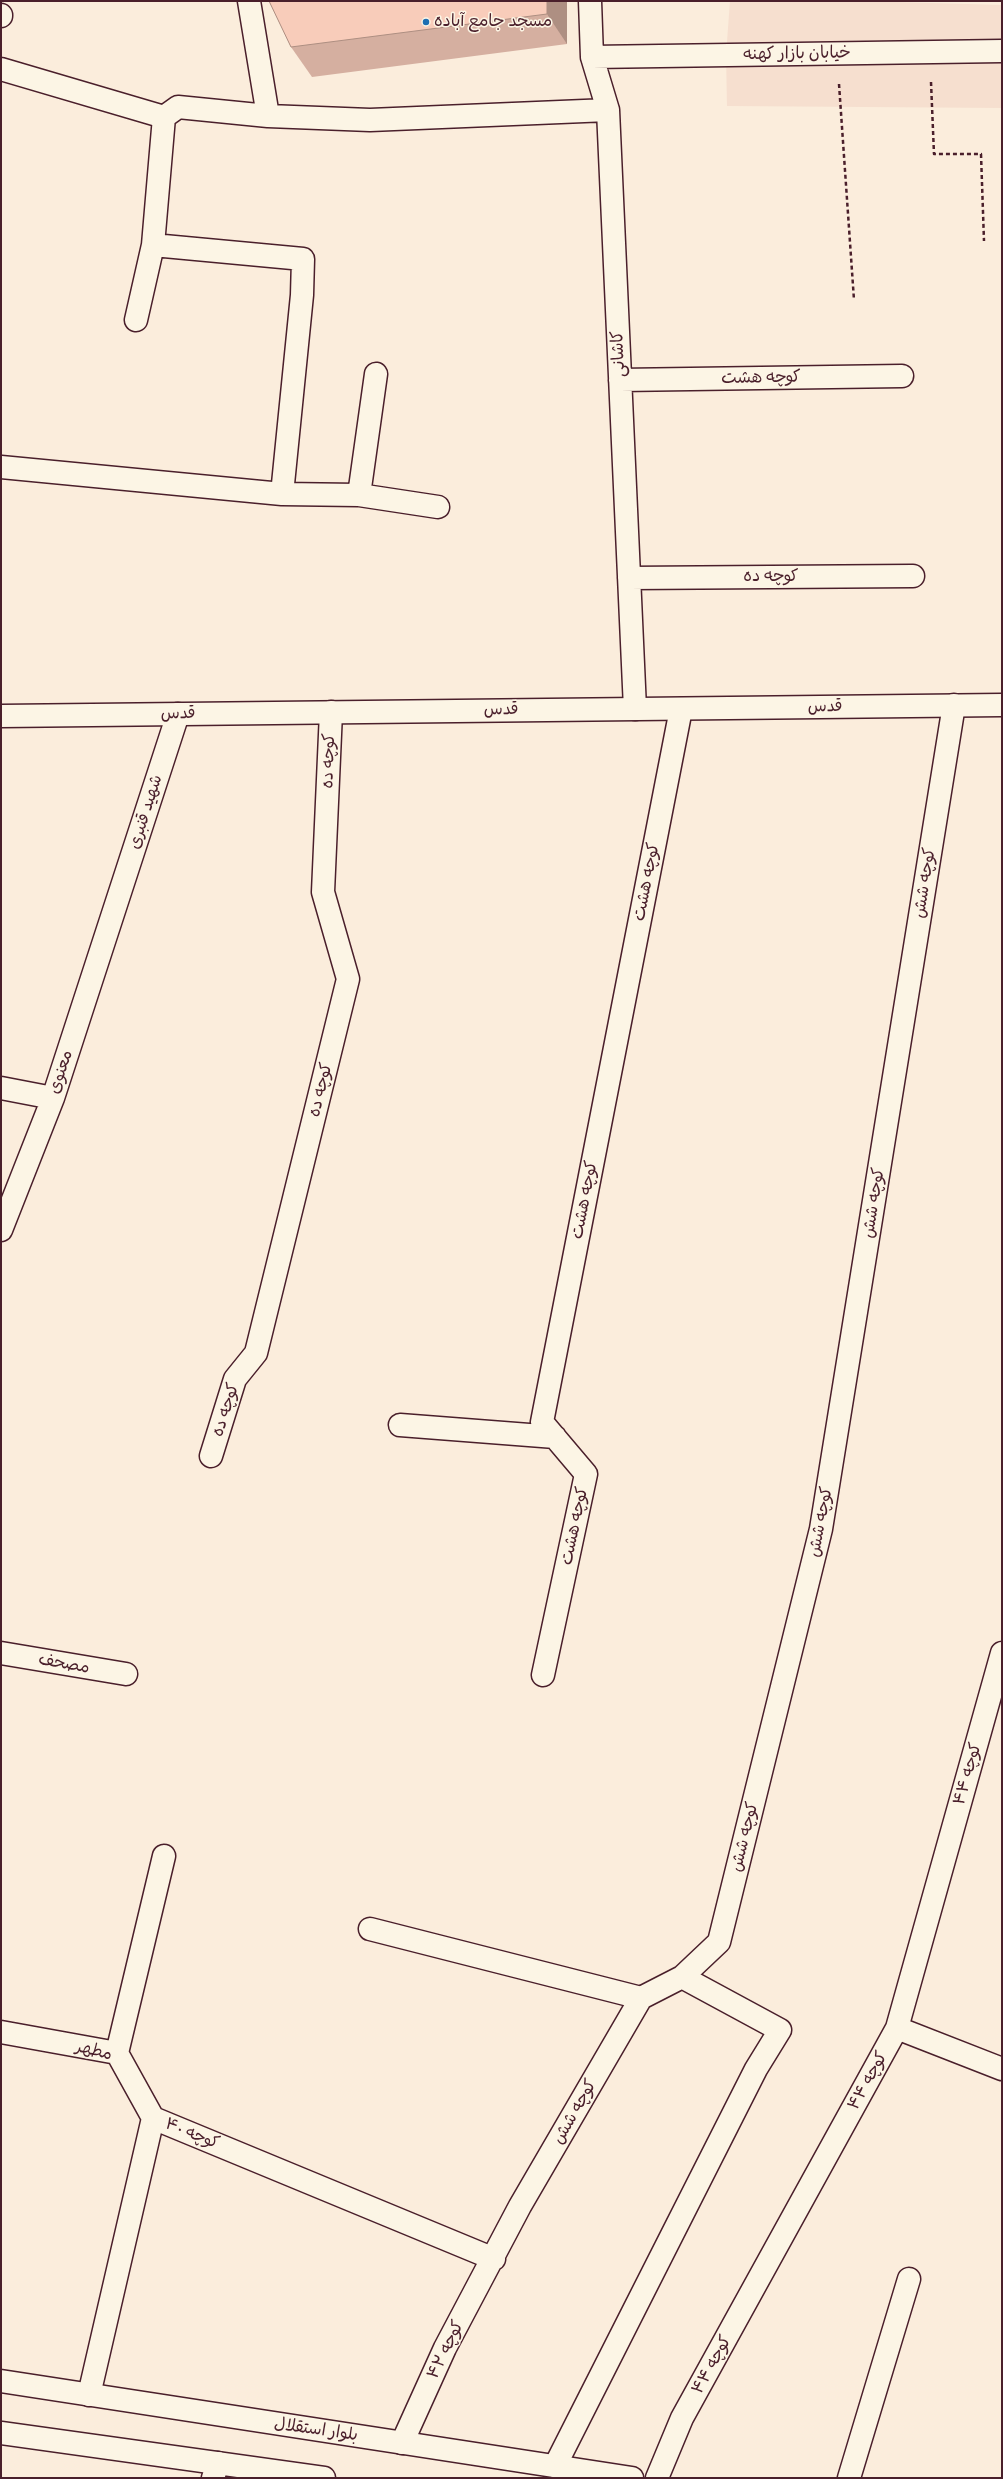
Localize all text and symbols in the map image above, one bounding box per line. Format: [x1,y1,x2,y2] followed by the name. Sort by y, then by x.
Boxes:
[434,12,552,32] place label: مسجد جامع آباده
[421,17,431,27] marker: مسجد جامع آباده
[743,43,851,65] street label: خیابان بازار کهنه
[608,330,630,378] street label: کاشانی
[721,367,801,389] street label: کوچه هشت
[743,567,799,587] street label: کوچه ده
[807,696,843,718] street label: قدس
[483,699,519,721] street label: قدس
[160,703,196,725] street label: قدس
[318,733,340,789] street label: کوچه ده
[124,772,168,852] street label: شهید قنبری
[629,841,665,923] street label: کوچه هشت
[909,846,941,920] street label: کوچه شش
[44,1048,78,1096] street label: معنوی
[304,1061,338,1119] street label: کوچه ده
[567,1159,603,1241] street label: کوچه هشت
[858,1166,890,1240] street label: کوچه شش
[208,1381,244,1439] street label: کوچه ده
[557,1485,593,1567] street label: کوچه هشت
[804,1485,838,1559] street label: کوچه شش
[37,1649,91,1679] street label: مصحف
[949,1740,987,1808] street label: کوچه ۴۴
[726,1800,764,1874] street label: کوچه شش
[74,2037,114,2065] street label: مطهر
[844,2048,892,2114] street label: کوچه ۴۴
[548,2076,602,2148] street label: کوچه شش
[162,2114,222,2154] street label: کوچه ۴۰
[423,2317,469,2383] street label: کوچه ۴۲
[688,2332,736,2398] street label: کوچه ۴۴
[273,2414,359,2446] street label: بلوار استقلال

